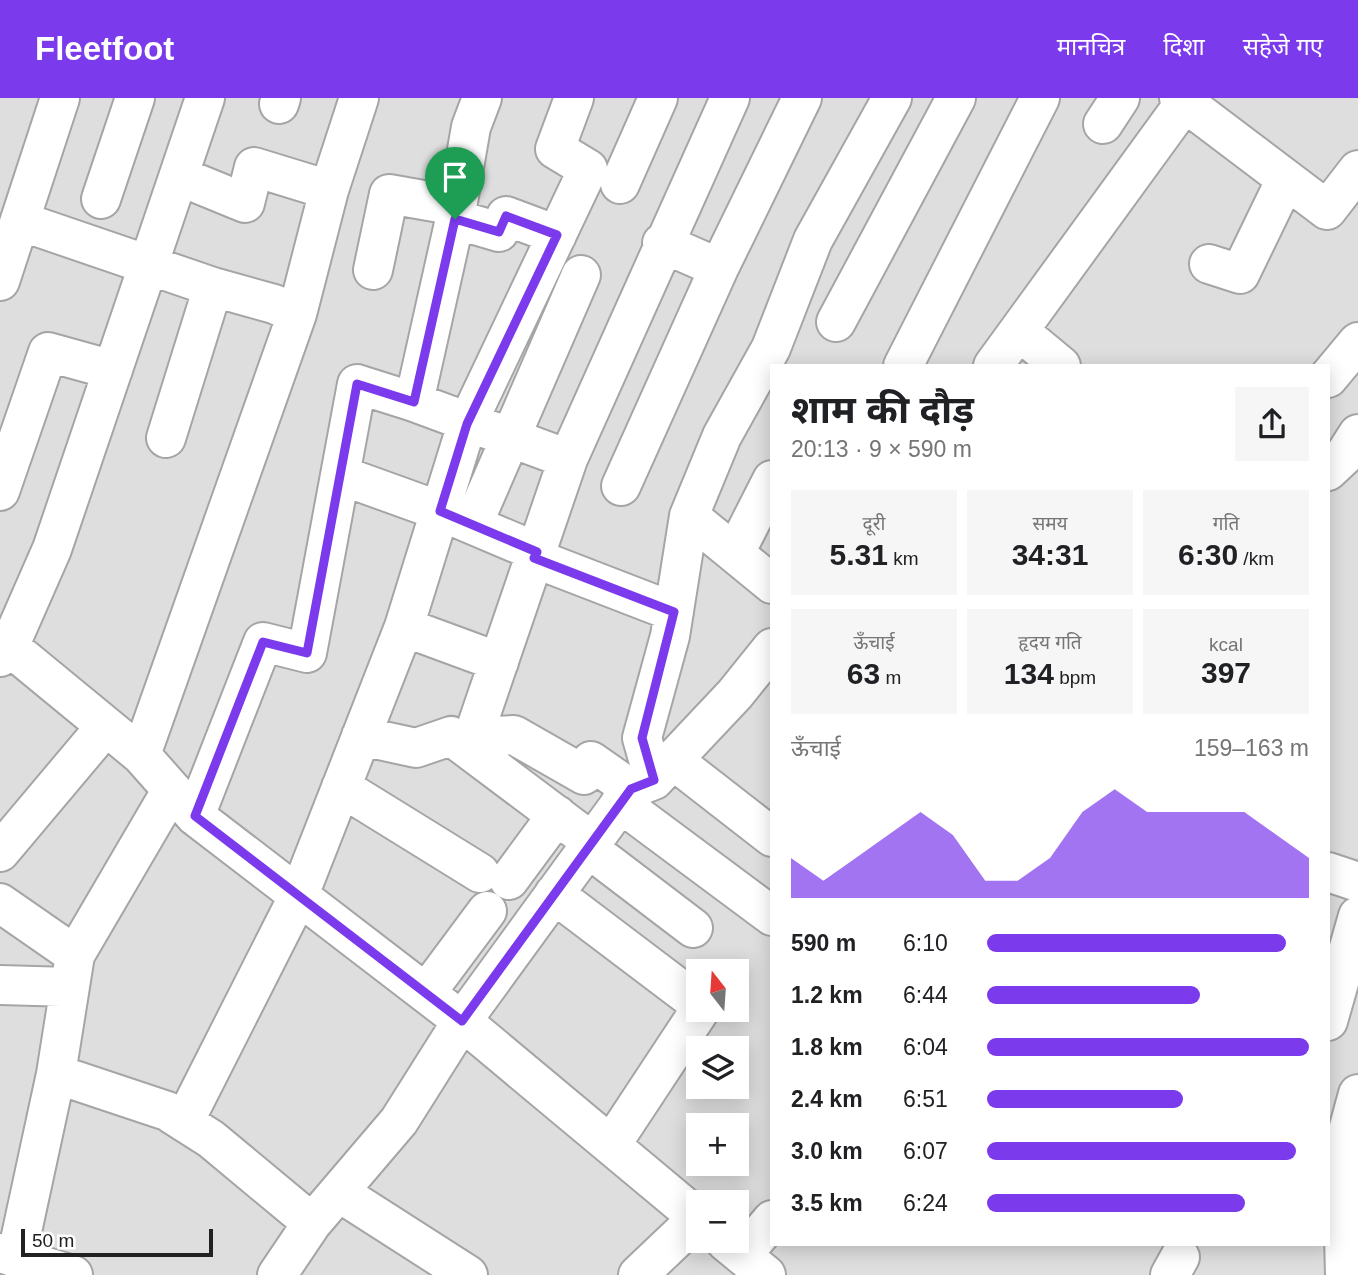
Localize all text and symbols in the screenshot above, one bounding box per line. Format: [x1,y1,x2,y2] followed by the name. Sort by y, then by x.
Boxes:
[35,30,174,67] text: Fleetfoot
[1057,33,1125,60] text: मानचित्र
[1163,33,1205,60] text: दिशा
[1243,33,1323,60] text: सहेजे गए
[425,147,485,219] pin
[436,158,474,196] icon: arrive
[1235,387,1309,461] button: share
[791,389,974,431] text: शाम की दौड़
[791,436,972,462] text: 20:13 · 9 × 590 m
[863,513,885,534] text: दूरी
[1032,513,1068,534] text: समय
[1213,513,1239,534] text: गति
[830,538,888,571] text: 5.31
[1012,538,1088,571] text: 34:31
[1178,538,1238,571] text: 6:30
[888,548,919,569] text: km
[1238,548,1274,569] text: /km
[853,632,895,653] text: ऊँचाई
[1018,632,1082,653] text: हृदय गति
[1209,634,1243,655] text: kcal
[1201,656,1251,689] text: 397
[847,657,880,690] text: 63
[1004,657,1054,690] text: 134
[880,667,901,688] text: m
[1054,667,1096,688] text: bpm
[791,735,841,761] text: ऊँचाई
[1194,735,1309,761] text: 159–163 m
[791,930,856,956] text: 590 m
[903,930,948,956] text: 6:10
[686,959,749,1022] north arrow
[686,959,749,1253] map controls
[791,982,863,1008] text: 1.2 km
[903,982,948,1008] text: 6:44
[791,1034,863,1060] text: 1.8 km
[903,1034,948,1060] text: 6:04
[686,1036,749,1099] button: layers
[791,1086,863,1112] text: 2.4 km
[903,1086,948,1112] text: 6:51
[686,1113,749,1176] button: +
[791,1138,863,1164] text: 3.0 km
[903,1138,948,1164] text: 6:07
[686,1190,749,1253] button: −
[791,1190,863,1216] text: 3.5 km
[903,1190,948,1216] text: 6:24
[21,1226,214,1258] scale bar
[32,1230,74,1251] text: 50 m

